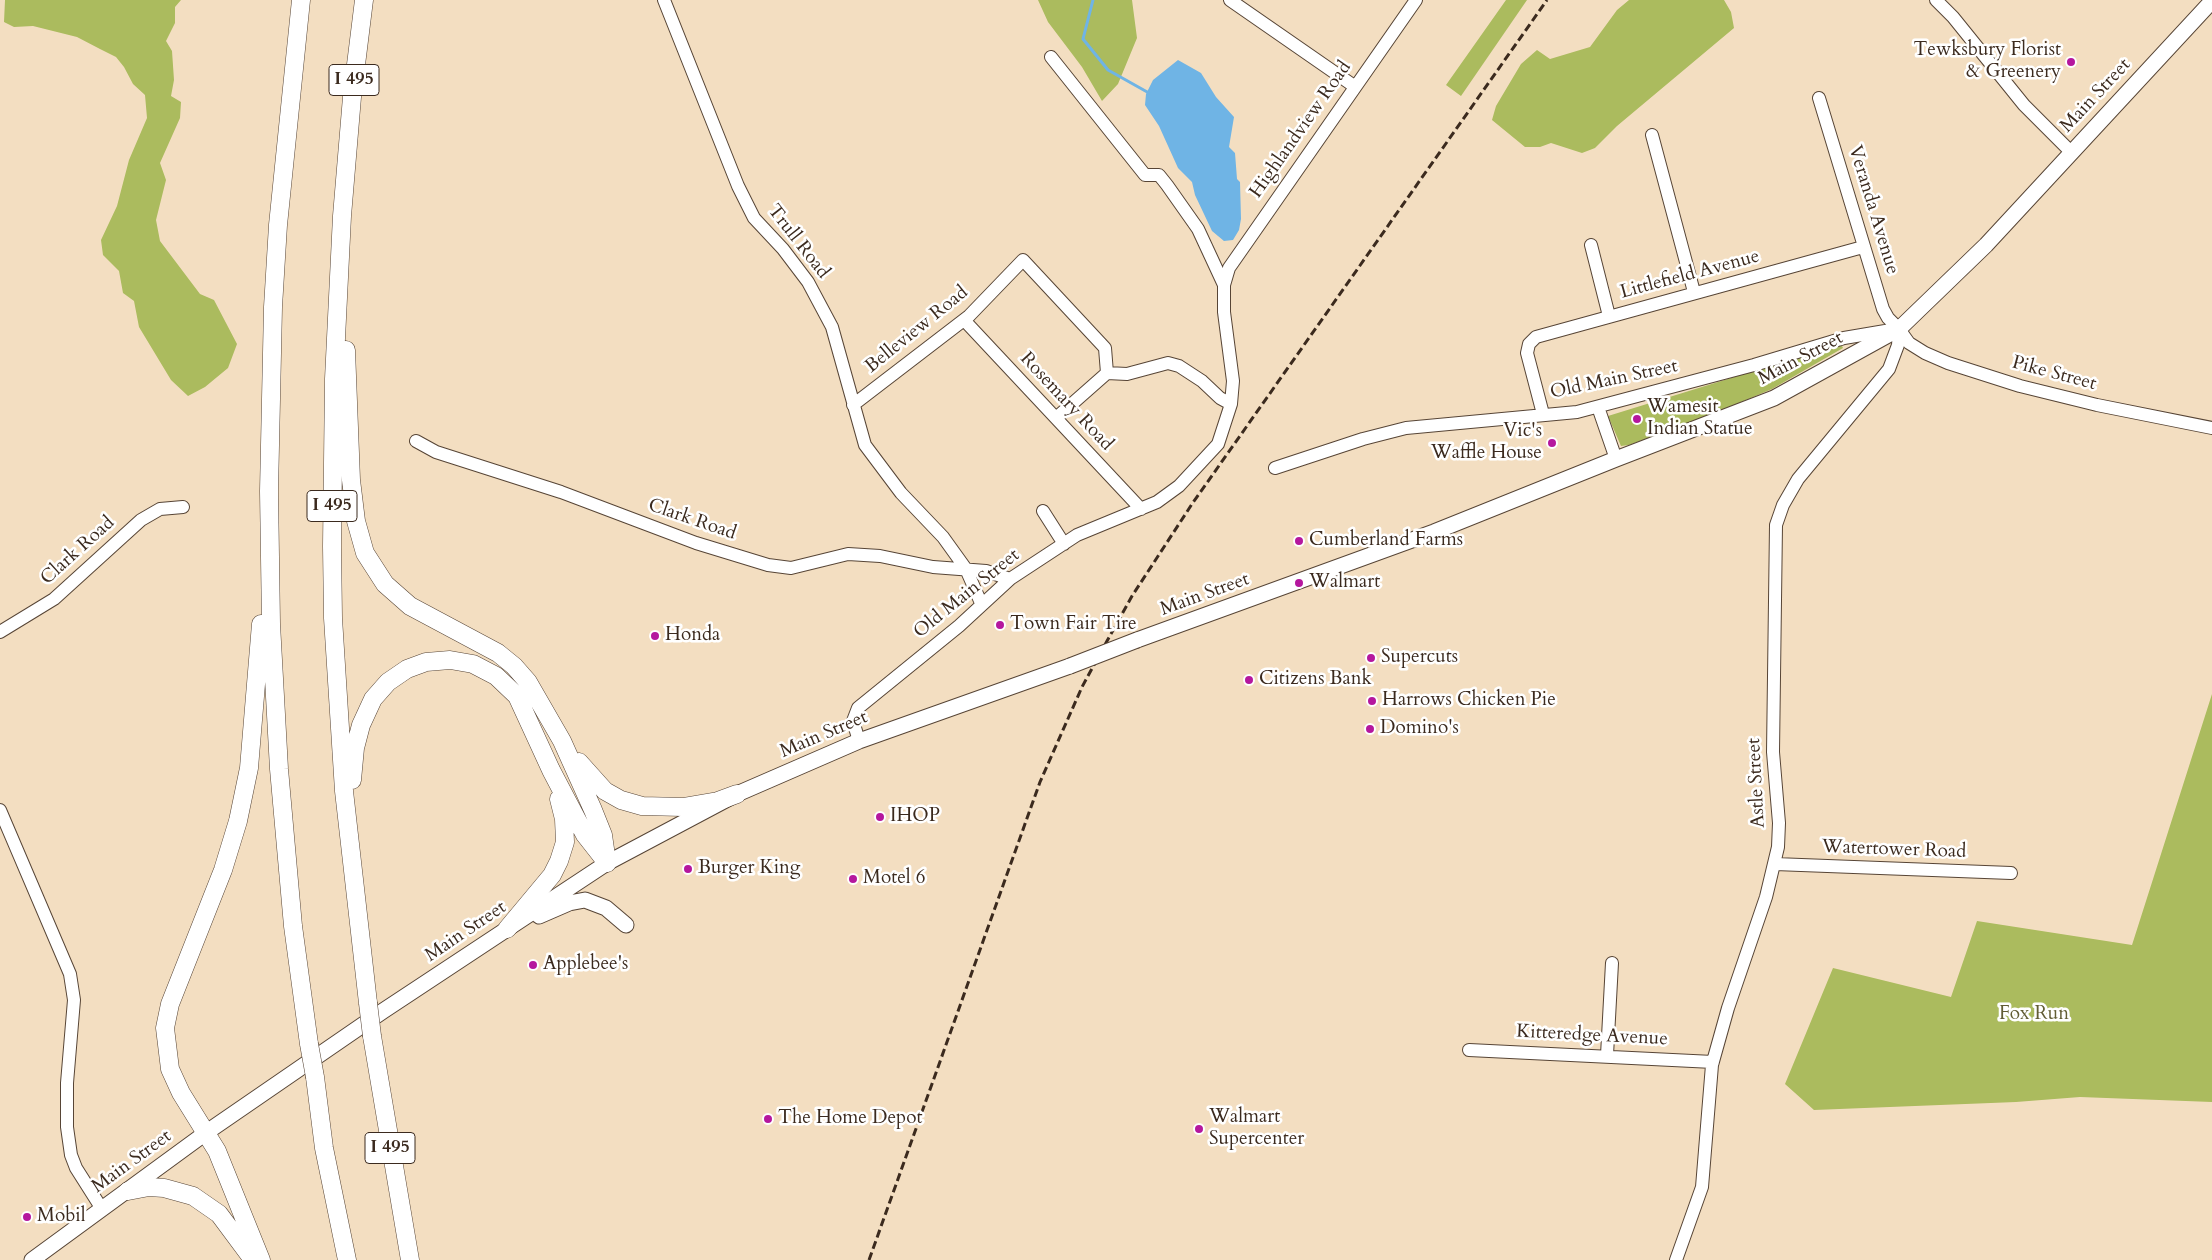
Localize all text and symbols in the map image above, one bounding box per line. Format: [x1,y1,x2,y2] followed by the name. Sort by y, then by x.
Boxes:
[1913,40,2061,84] place label: Tewksbury Florist & Greenery
[2056,54,2136,138] street label: Main Street
[2065,56,2077,68] marker: Tewksbury Florist & Greenery
[1245,57,1357,203] street label: Highlandview Road
[329,64,379,96] road number: I 495
[1843,143,1903,277] street label: Veranda Avenue
[762,200,834,284] street label: Trull Road
[1618,245,1762,305] street label: Littlefield Avenue
[861,282,973,378] street label: Belleview Road
[1755,327,1847,391] street label: Main Street
[1015,348,1117,456] street label: Rosemary Road
[2009,352,2099,396] street label: Pike Street
[1548,355,1680,405] street label: Old Main Street
[1647,397,1753,441] place label: Wamesit Indian Statue
[1631,413,1643,425] marker: Wamesit Indian Statue
[1431,421,1542,465] place label: Vic's Waffle House
[1546,437,1558,449] marker: Vic's Waffle House
[307,491,357,522] road number: I 495
[645,494,739,546] street label: Clark Road
[36,512,120,590] street label: Clark Road
[1309,530,1463,552] place label: Cumberland Farms
[1293,535,1305,547] marker: Cumberland Farms
[909,544,1025,644] street label: Old Main Street
[1157,568,1253,622] street label: Main Street
[1309,572,1380,594] place label: Walmart
[1293,577,1305,589] marker: Walmart
[1010,614,1137,636] place label: Town Fair Tire
[994,619,1006,631] marker: Town Fair Tire
[665,625,720,647] place label: Honda
[649,630,661,642] marker: Honda
[1381,647,1458,669] place label: Supercuts
[1365,652,1377,664] marker: Supercuts
[1259,669,1372,691] place label: Citizens Bank
[1243,674,1255,686] marker: Citizens Bank
[1382,690,1556,712] place label: Harrows Chicken Pie
[1366,695,1378,707] marker: Harrows Chicken Pie
[777,706,871,764] street label: Main Street
[1380,718,1459,740] place label: Domino's
[1364,723,1376,735] marker: Domino's
[1743,737,1771,829] street label: Astle Street
[890,806,940,828] place label: IHOP
[874,811,886,823] marker: IHOP
[1821,836,1967,864] street label: Watertower Road
[698,858,801,880] place label: Burger King
[682,863,694,875] marker: Burger King
[863,868,925,890] place label: Motel 6
[847,873,859,885] marker: Motel 6
[421,897,511,967] street label: Main Street
[543,954,628,976] place label: Applebee's
[527,959,539,971] marker: Applebee's
[1999,1004,2069,1026] park label: Fox Run
[1516,1021,1668,1051] street label: Kitteredge Avenue
[1209,1107,1304,1151] place label: Walmart Supercenter
[778,1108,922,1130] place label: The Home Depot
[762,1113,774,1125] marker: The Home Depot
[1193,1123,1205,1135] marker: Walmart Supercenter
[88,1125,176,1199] street label: Main Street
[365,1132,415,1164] road number: I 495
[37,1206,86,1228] place label: Mobil
[21,1211,33,1223] marker: Mobil

